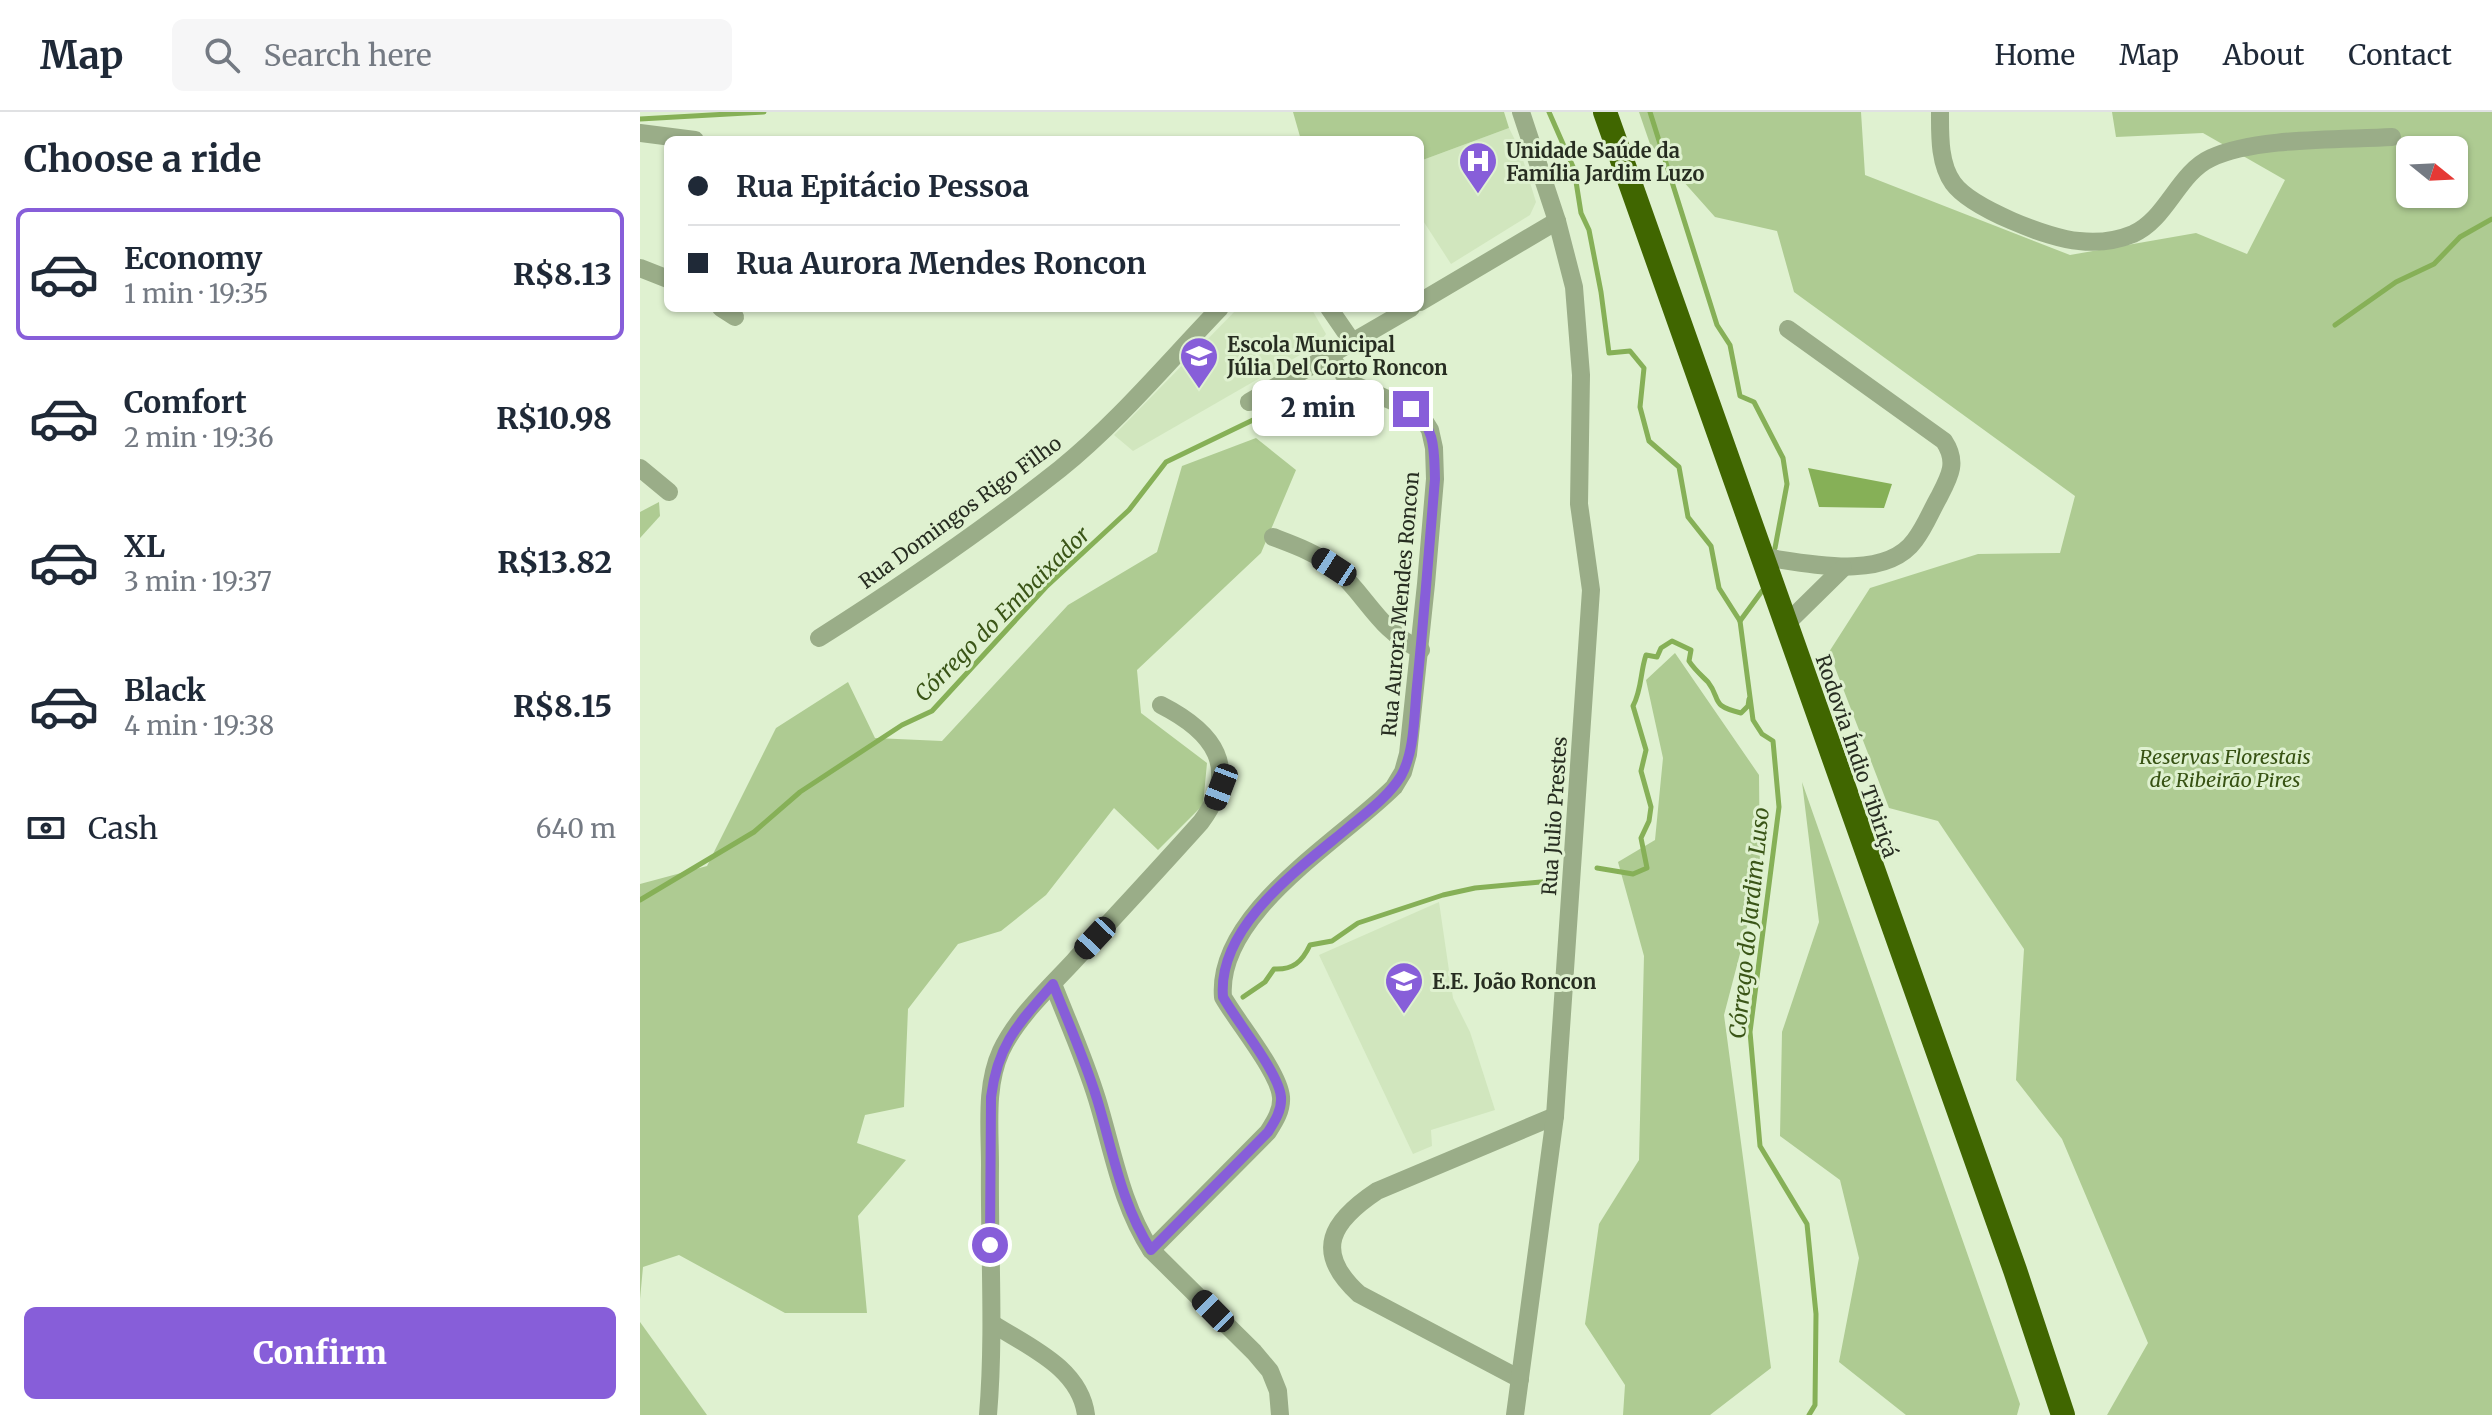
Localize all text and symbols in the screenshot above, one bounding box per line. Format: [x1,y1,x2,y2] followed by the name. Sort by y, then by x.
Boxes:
[172,19,732,91] search box
[40,32,124,79] text: Map
[200,33,244,77] icon: search
[264,36,432,74] text: Search here
[1994,37,2075,73] text: Home
[2119,37,2179,73] text: Map
[2223,37,2304,73] text: About
[2348,37,2452,73] text: Contact
[2396,136,2468,208] north arrow
[2396,136,2468,208] map controls
[24,137,261,182] text: Choose a ride
[1506,138,1704,186] place label: Unidade Saúde da Família Jardim Luzo
[1457,140,1499,195] hospital icon: Unidade Saúde da Família Jardim Luzo
[736,167,1029,205] text: Rua Epitácio Pessoa
[28,238,100,310] icon: car
[124,239,262,277] text: Economy
[736,244,1146,282] text: Rua Aurora Mendes Roncon
[513,255,612,293] text: R$8.13
[124,277,268,310] text: 1 min · 19:35
[1226,332,1448,380] place label: Escola Municipal Júlia Del Corto Roncon
[1178,335,1220,390] school or university icon: Escola Municipal Júlia Del Corto Roncon
[1251,381,1383,437] callout: 2 min
[28,382,100,454] icon: car
[124,383,247,421] text: Comfort
[1281,391,1355,424] text: 2 min
[1393,391,1429,427] route end
[496,399,612,437] text: R$10.98
[124,421,274,454] text: 2 min · 19:36
[854,430,1066,594] street label: Rua Domingos Rigo Filho
[1376,470,1424,738] street label: Rua Aurora Mendes Roncon
[909,520,1096,707] water label: Córrego do Embaixador
[28,526,100,598] icon: car
[124,527,165,565] text: XL
[497,543,612,581] text: R$13.82
[1307,544,1361,590] car
[124,565,272,598] text: 3 min · 19:37
[1810,651,1905,861] street label: Rodovia Índio Tibiriçá
[28,670,100,742] icon: car
[124,671,206,709] text: Black
[513,687,612,725] text: R$8.15
[124,709,274,742] text: 4 min · 19:38
[1536,736,1572,896] street label: Rua Julio Prestes
[2139,744,2311,792] park label: Reservas Florestais de Ribeirão Pires
[1201,760,1241,814] car
[24,806,68,850] icon: cash
[1723,806,1775,1040] water label: Córrego do Jardim Luso
[88,809,158,847] text: Cash
[536,812,616,845] text: 640 m
[1070,912,1120,964] car
[1383,960,1425,1015] school or university icon: E.E. João Roncon
[1432,969,1597,994] place label: E.E. João Roncon
[972,1227,1008,1263] route start
[1188,1286,1238,1336] car
[24,1307,616,1399] button: Confirm

